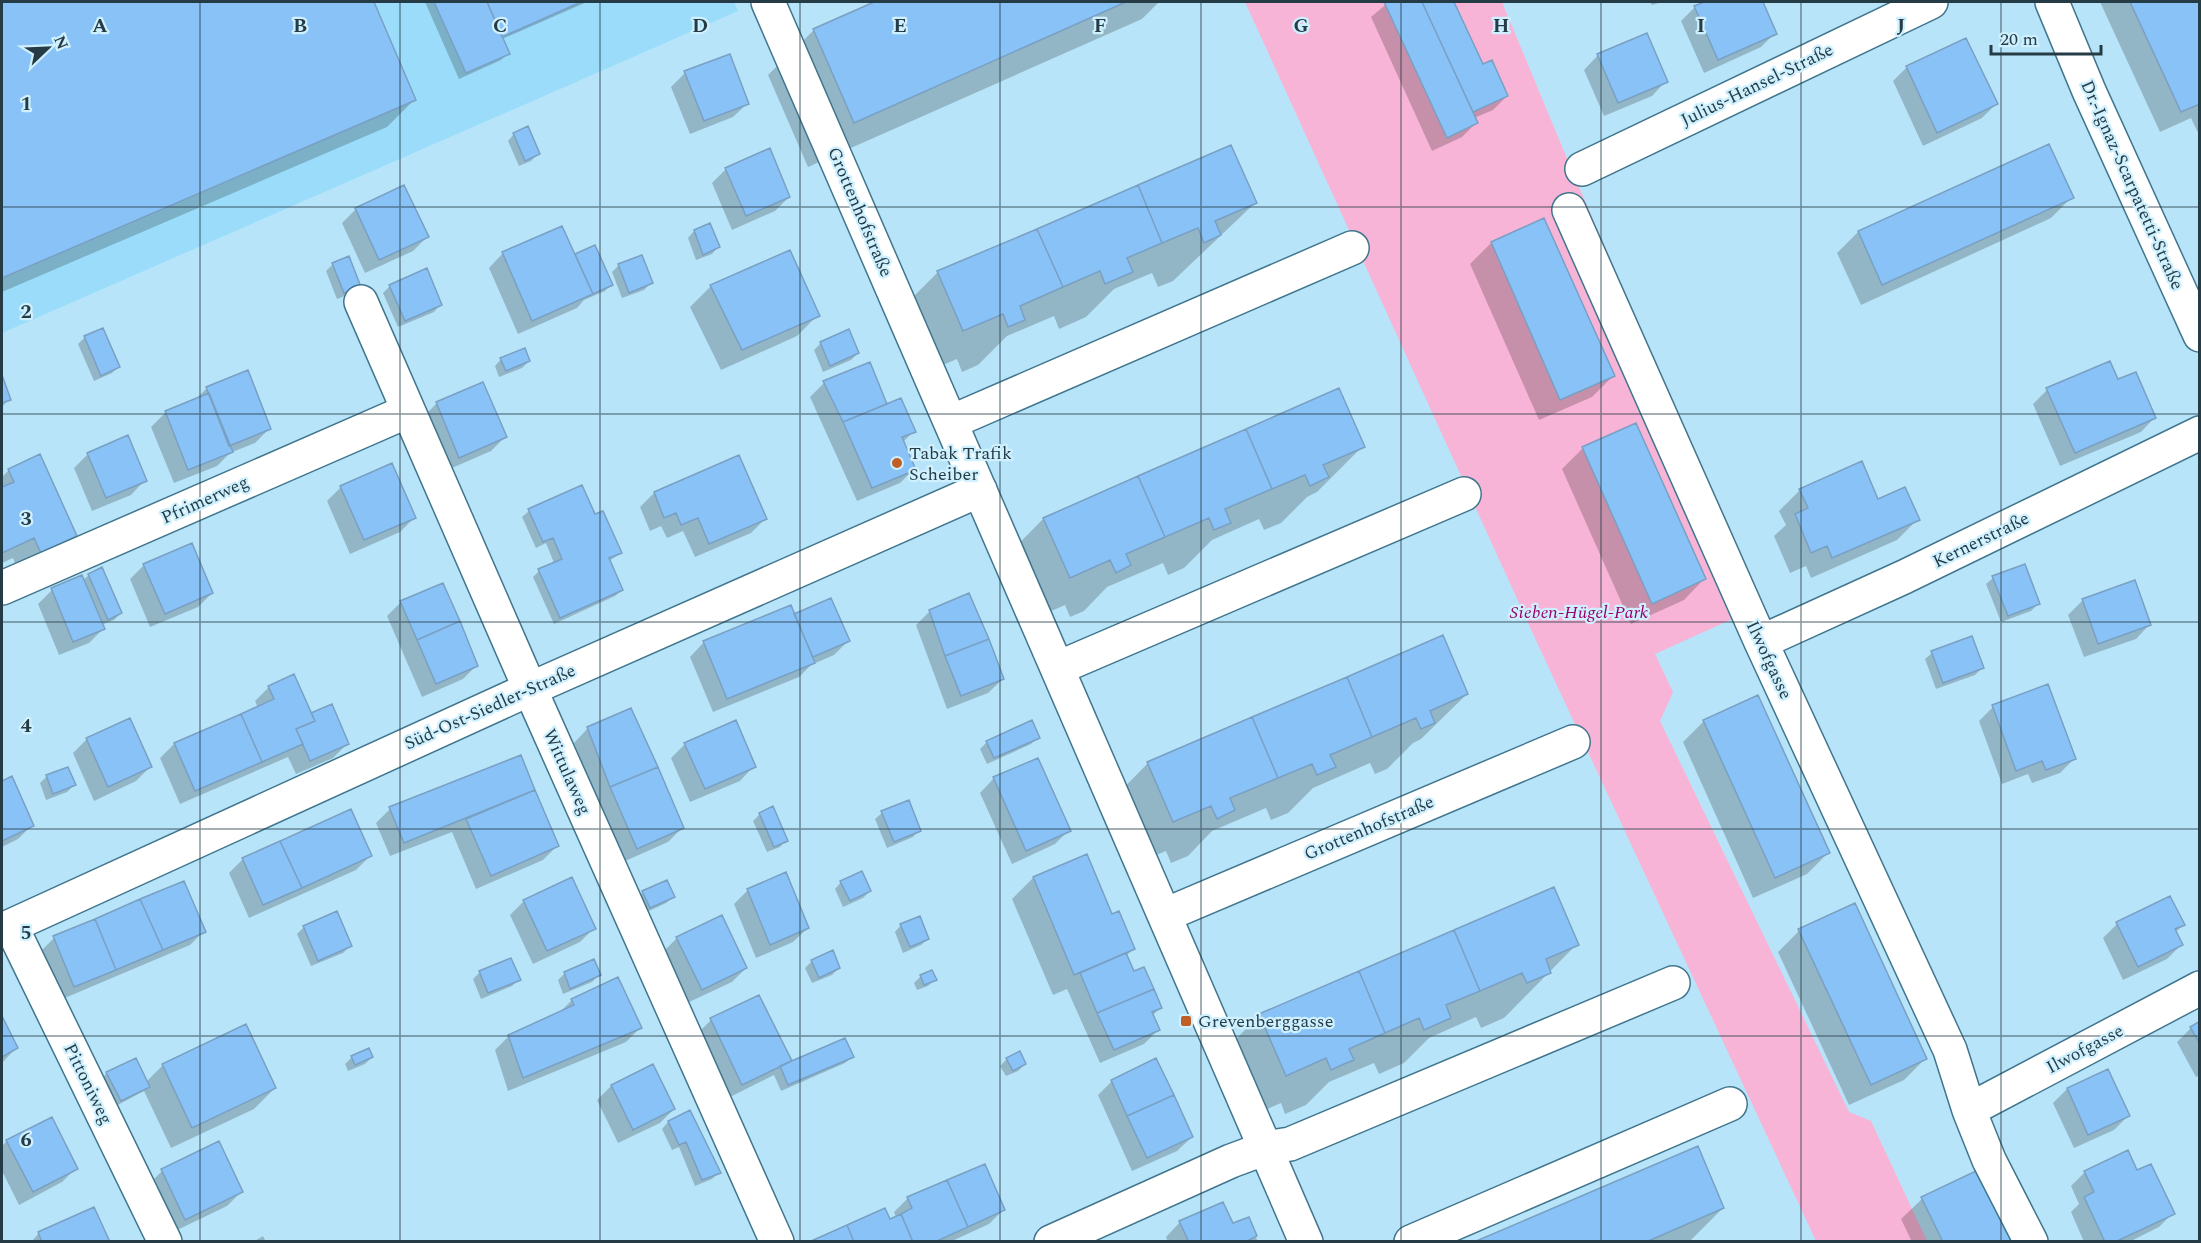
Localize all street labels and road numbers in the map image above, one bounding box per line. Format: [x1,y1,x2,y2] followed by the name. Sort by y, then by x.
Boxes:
[1676,36,1838,134] street label: Julius-Hansel-Straße
[2073,76,2191,294] street label: Dr.-Ignaz-Scarpatetti-Straße
[820,143,900,281] street label: Grottenhofstraße
[157,469,253,531] street label: Pfrimerweg
[1928,505,2034,575] street label: Kernerstraße
[1739,616,1799,704] street label: Ilwofgasse
[400,657,580,757] street label: Süd-Ost-Siedler-Straße
[536,724,598,820] street label: Wittulaweg
[1300,788,1438,868] street label: Grottenhofstraße
[2041,1017,2129,1081] street label: Ilwofgasse
[57,1039,119,1129] street label: Pittoniweg

